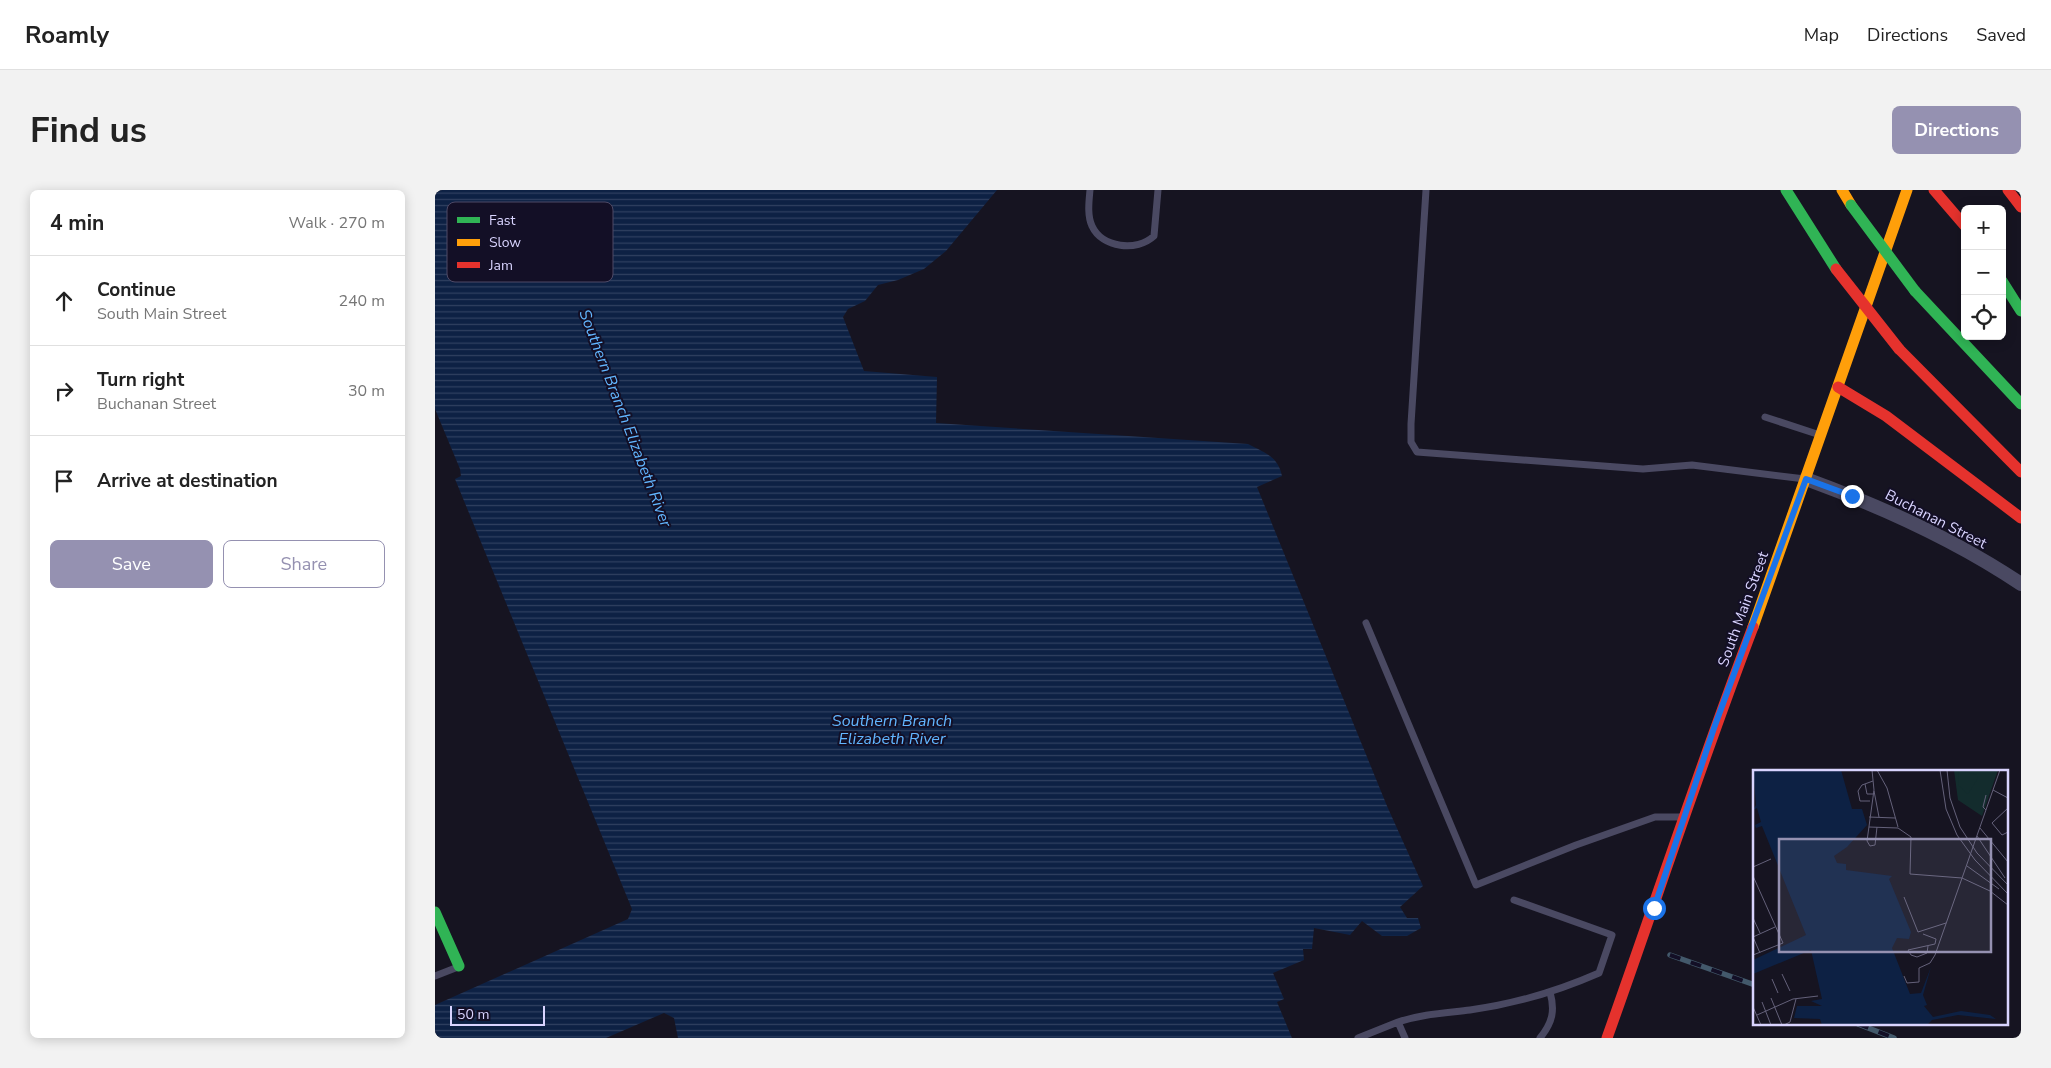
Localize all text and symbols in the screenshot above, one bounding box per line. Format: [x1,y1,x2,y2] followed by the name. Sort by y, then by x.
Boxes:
[25,19,109,51] text: Roamly
[1804,23,1839,47] text: Map
[1867,23,1948,47] text: Directions
[1976,23,2026,47] text: Saved
[1892,106,2021,154] button: Directions
[30,107,147,154] text: Find us
[447,202,613,282] legend
[1961,205,2006,340] map controls
[1961,205,2006,250] button: +
[50,209,104,237] text: 4 min
[489,211,515,230] text: Fast
[289,212,385,234] text: Walk · 270 m
[489,233,521,252] text: Slow
[1961,250,2006,295] button: −
[488,256,513,275] text: Jam
[97,277,176,303] text: Continue
[50,287,78,315] icon: ahead
[338,290,385,312] text: 240 m
[1961,295,2006,340] button: locate
[97,303,226,325] text: South Main Street
[573,306,677,532] water label: Southern Branch Elizabeth River
[97,367,184,393] text: Turn right
[50,377,78,405] icon: right
[348,380,385,402] text: 30 m
[97,393,216,415] text: Buchanan Street
[50,467,78,495] icon: arrive
[97,468,278,494] text: Arrive at destination
[1841,485,1864,508] route end
[1882,485,1991,554] street label: Buchanan Street
[50,540,213,588] button: Save
[223,540,385,588] button: Share
[1713,548,1773,669] street label: South Main Street
[832,710,952,750] water label: Southern Branch Elizabeth River
[1753,770,2009,1026] inset map
[1643,897,1666,920] route start
[450,1003,545,1026] scale bar
[457,1005,489,1024] text: 50 m

